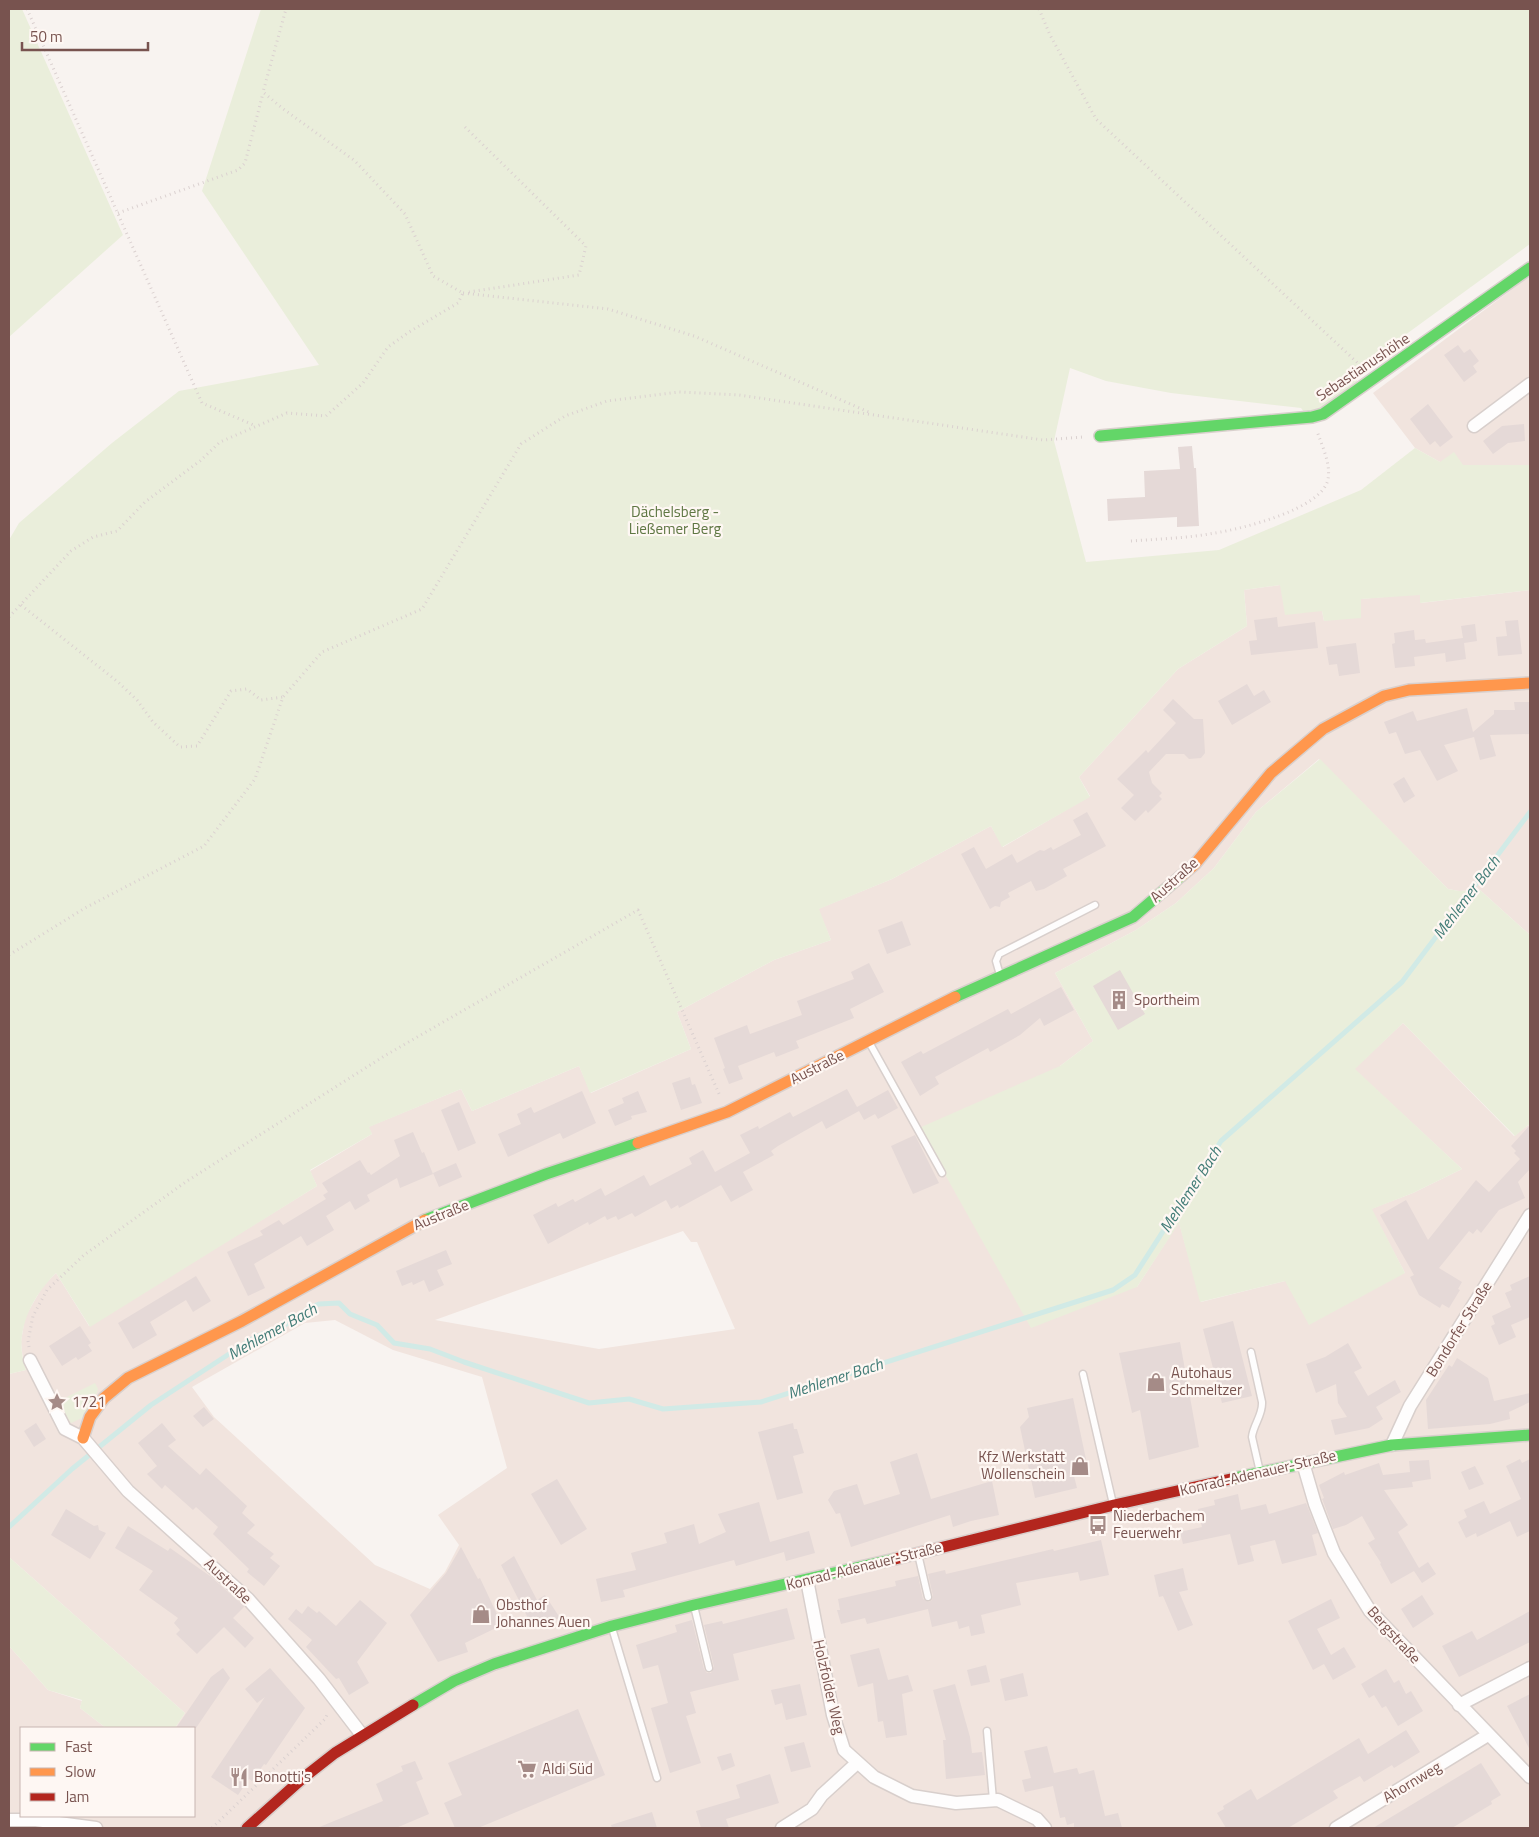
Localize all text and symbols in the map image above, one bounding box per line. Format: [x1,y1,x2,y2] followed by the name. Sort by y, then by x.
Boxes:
[22,20,149,52] scale bar
[30,25,63,48] text: 50 m
[1311,327,1414,407] street label: Sebastianushöhe
[629,500,722,540] park label: Dächelsberg - Ließemer Berg
[1427,850,1506,944] water label: Mehlemer Bach
[1144,852,1203,908] street label: Austraße
[1134,988,1200,1011] place label: Sportheim
[1108,989,1130,1011] building icon: Sportheim
[786,1043,848,1090] street label: Austraße
[1153,1140,1227,1237] water label: Mehlemer Bach
[410,1193,472,1236] street label: Austraße
[1420,1276,1497,1381] street label: Bondorfer Straße
[223,1296,322,1365] water label: Mehlemer Bach
[784,1351,887,1405] water label: Mehlemer Bach
[1171,1361,1242,1401] place label: Autohaus Schmeltzer
[1145,1371,1167,1393] shop icon: Autohaus Schmeltzer
[72,1390,106,1413] place label: 1721
[46,1391,68,1413] place icon: 1721
[1178,1443,1338,1502] street label: Konrad-Adenauer-Straße
[978,1445,1066,1485] place label: Kfz Werkstatt Wollenschein
[1069,1455,1091,1477] shop icon: Kfz Werkstatt Wollenschein
[1113,1504,1205,1544] place label: Niederbachem Feuerwehr
[1087,1514,1109,1536] bus stop icon: Niederbachem Feuerwehr
[784,1535,944,1596] street label: Konrad-Adenauer-Straße
[199,1552,257,1609] street label: Austraße
[496,1593,590,1633] place label: Obsthof Johannes Auen
[1362,1601,1427,1669] street label: Bergstraße
[470,1603,492,1625] shop icon: Obsthof Johannes Auen
[807,1637,852,1737] street label: Holzfolder Weg
[20,1727,195,1817] legend
[65,1735,93,1758] text: Fast
[1378,1755,1446,1808] street label: Ahornweg
[542,1757,593,1780] place label: Aldi Süd
[516,1758,538,1780] supermarket icon: Aldi Süd
[65,1760,96,1783] text: Slow
[254,1765,311,1788] place label: Bonotti's
[228,1766,250,1788] restaurant icon: Bonotti's
[65,1785,89,1808] text: Jam

